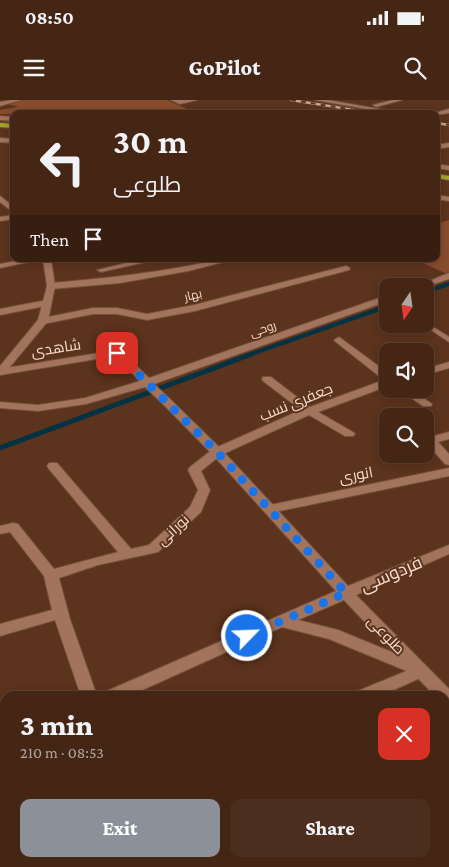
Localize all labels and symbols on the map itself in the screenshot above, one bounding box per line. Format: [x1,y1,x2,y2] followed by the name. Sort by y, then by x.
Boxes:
[379,278,434,332] north arrow
[182,286,203,304] street label: بهار
[248,318,278,340] street label: روحی
[96,332,138,374] pin
[30,336,82,362] street label: شاهدی
[257,380,336,426] street label: جعفری نسب
[338,464,375,488] street label: انوری
[154,511,194,550] street label: نورانی
[357,552,426,597] street label: فردوسی
[220,609,272,661] position arrow
[363,613,408,659] street label: طلوعی

